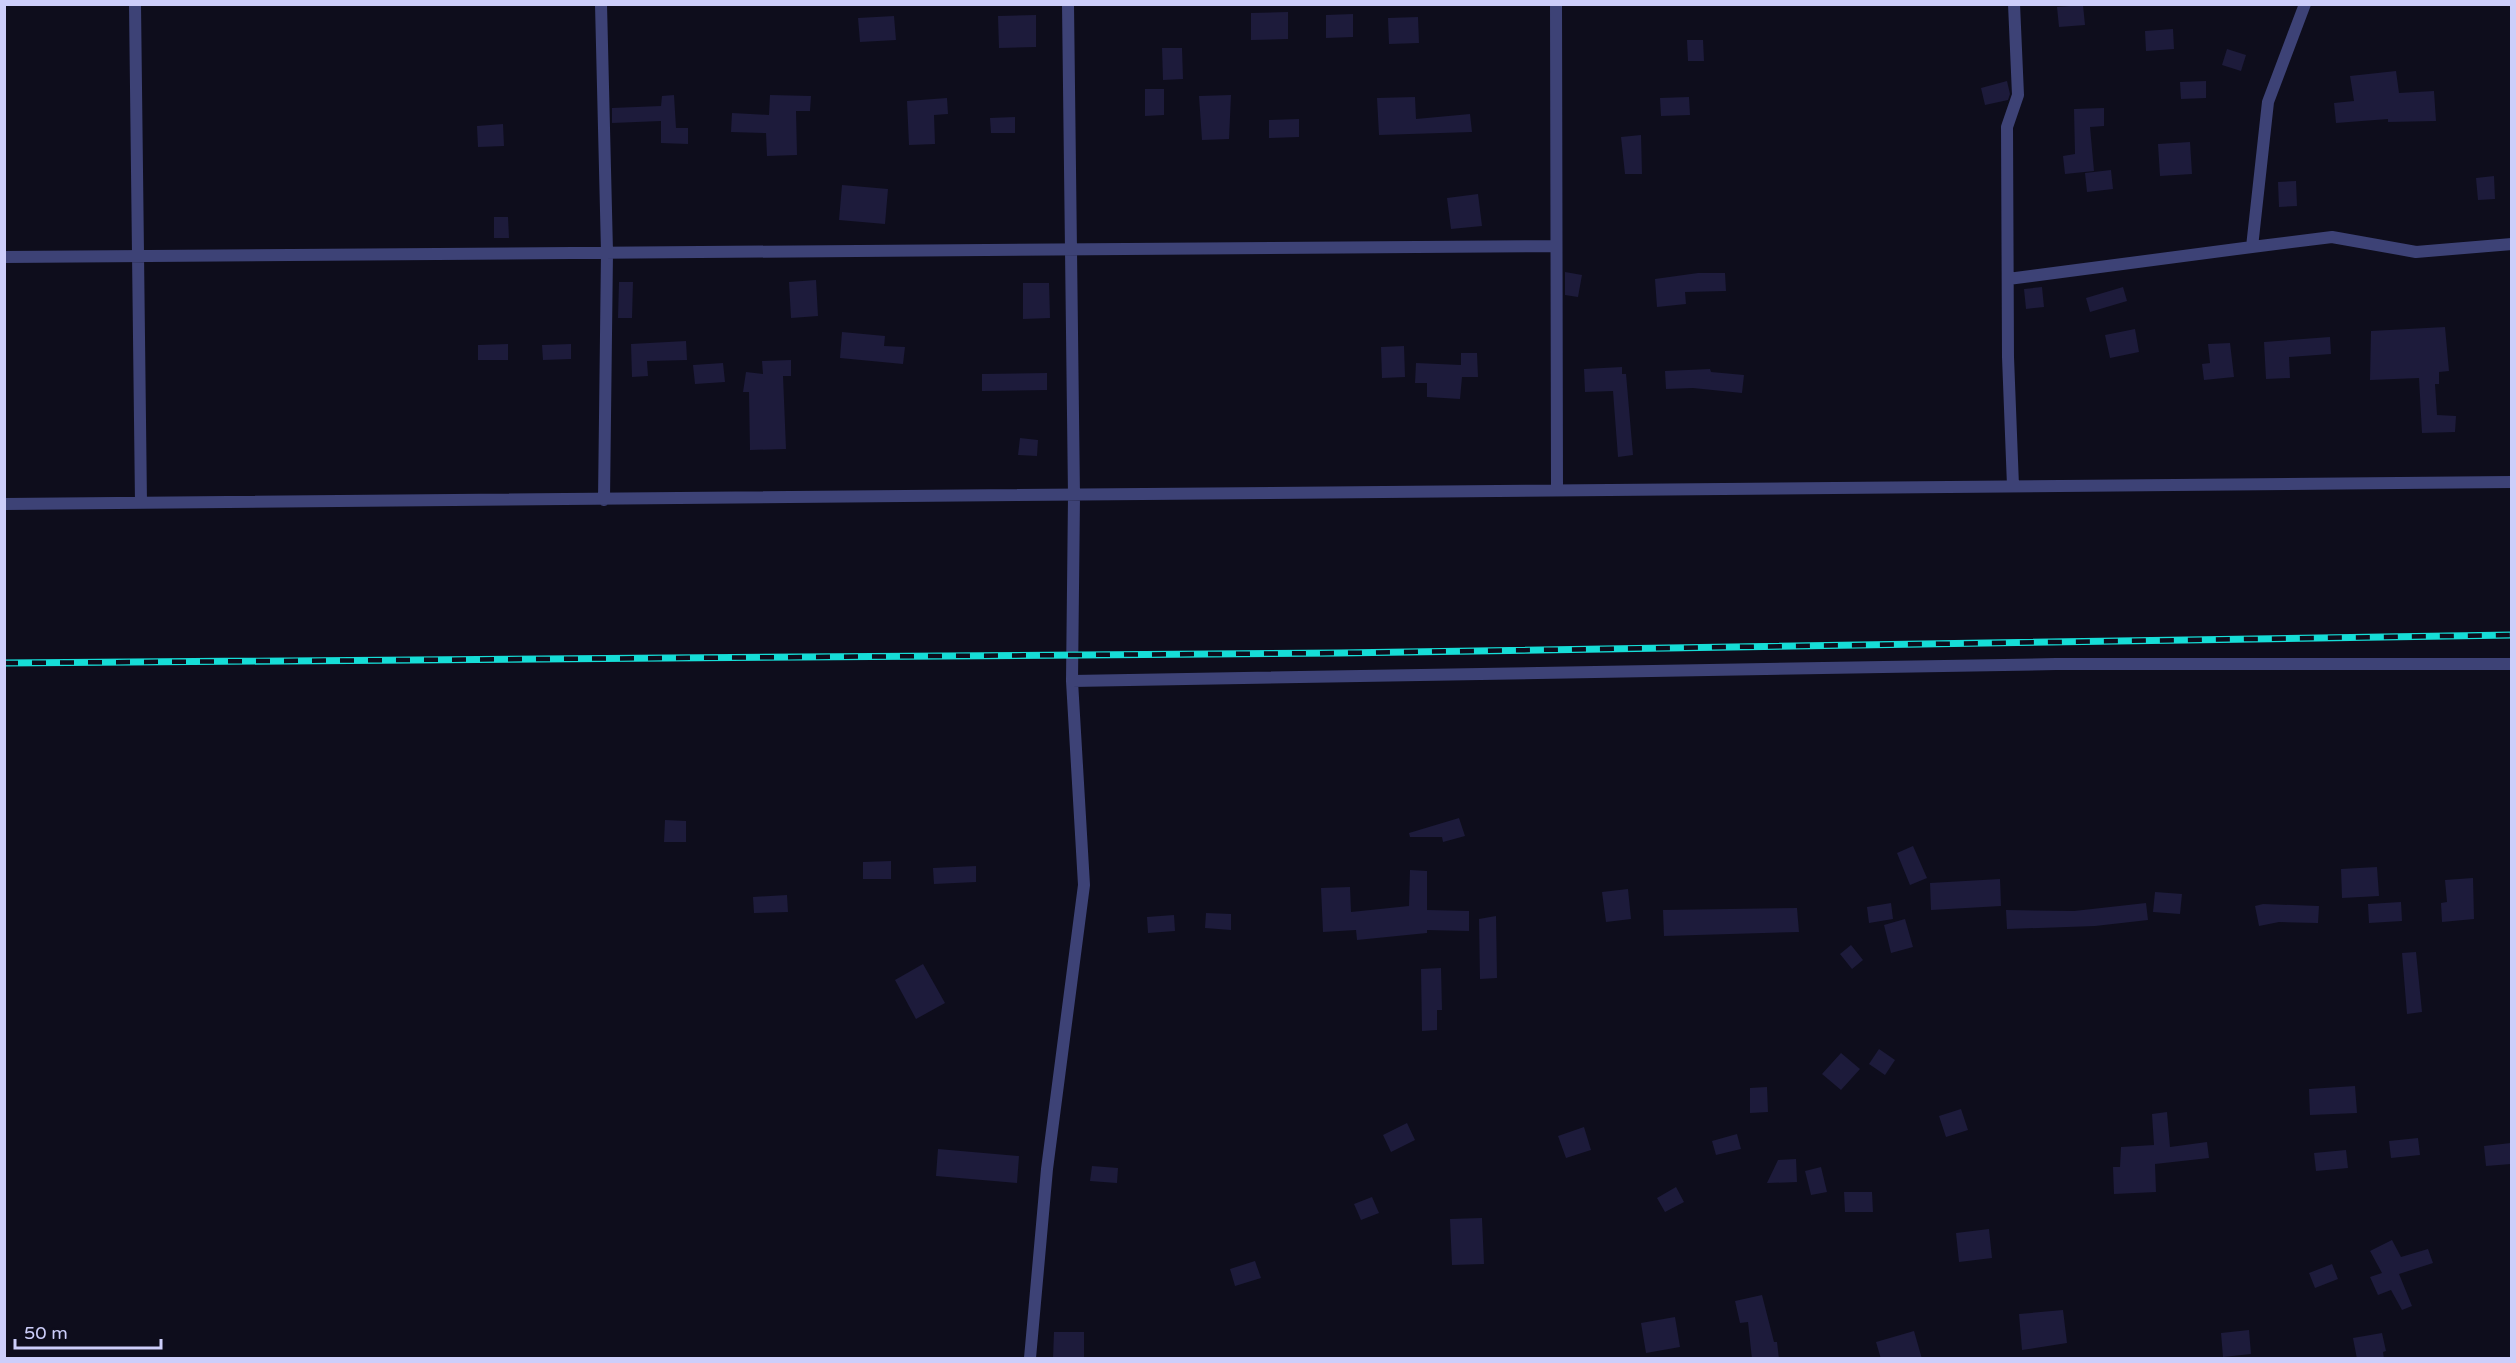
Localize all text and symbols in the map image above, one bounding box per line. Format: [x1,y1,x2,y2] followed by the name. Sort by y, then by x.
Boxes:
[15,1312,160,1350] scale bar
[24,1322,68,1344] text: 50 m

